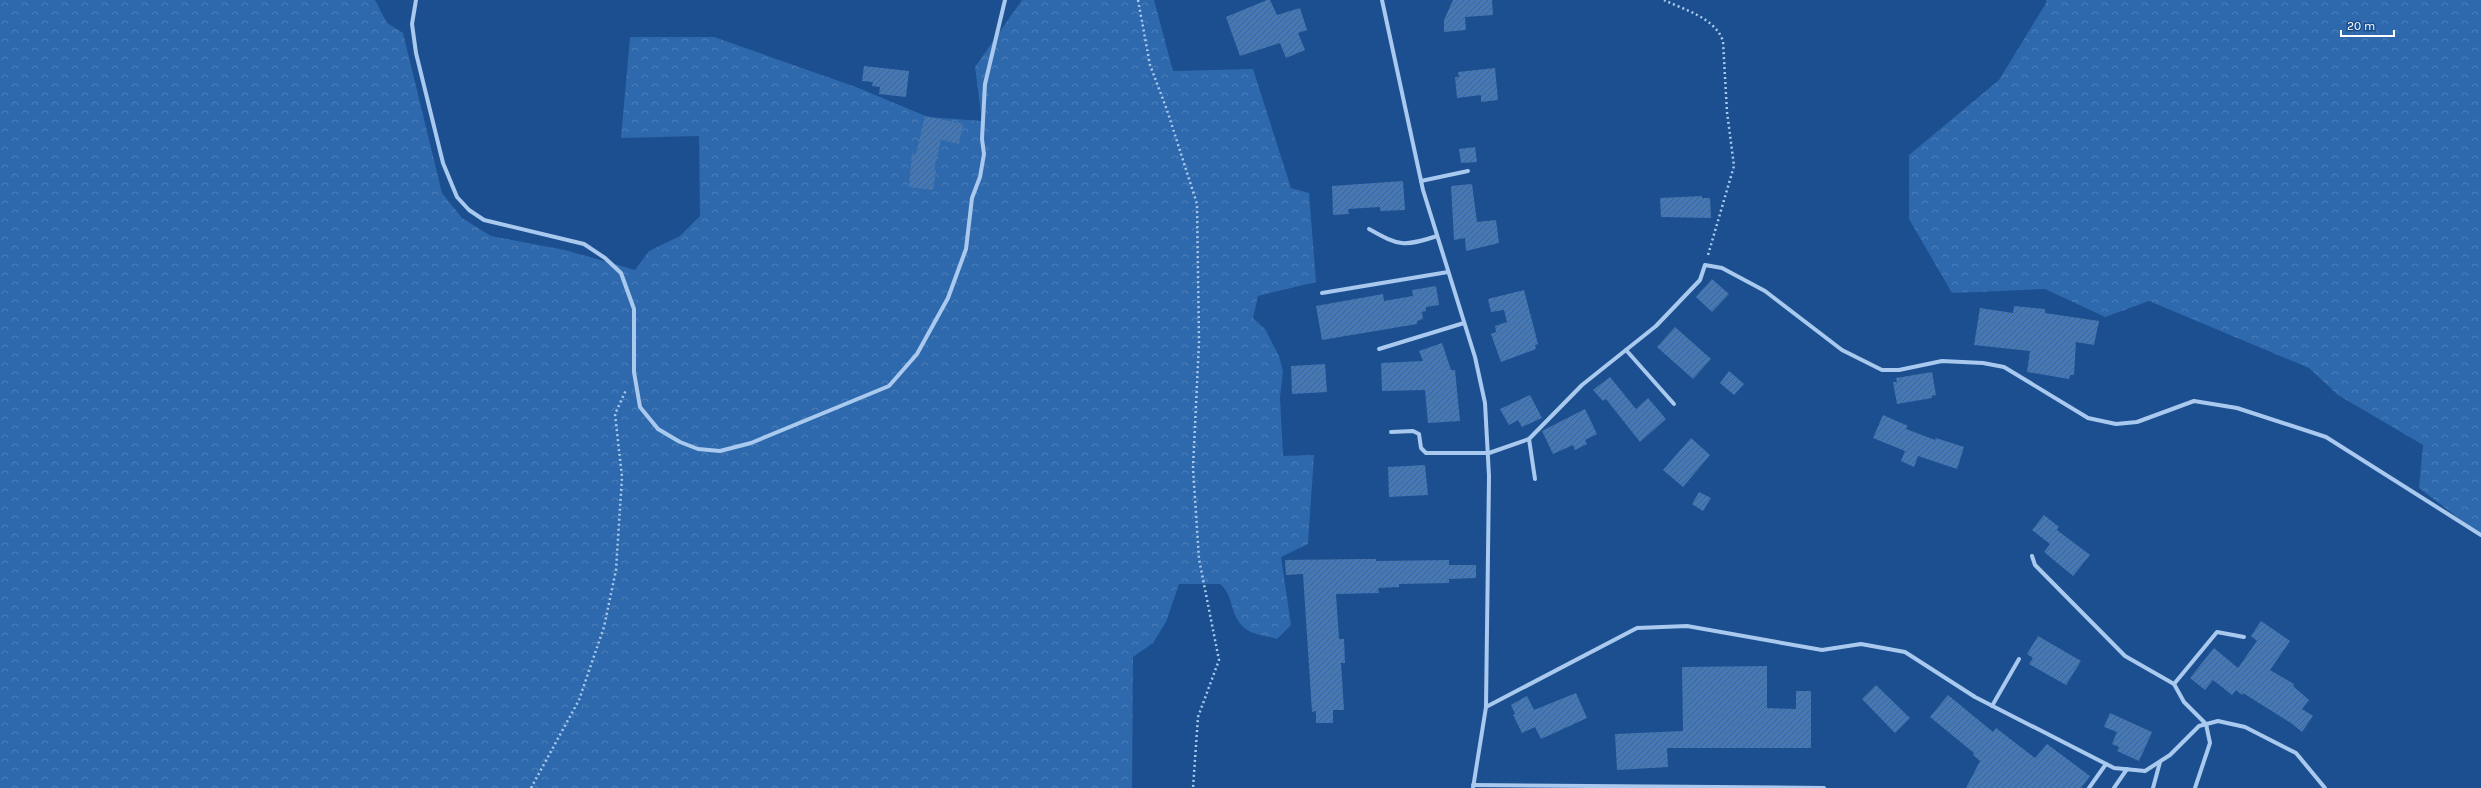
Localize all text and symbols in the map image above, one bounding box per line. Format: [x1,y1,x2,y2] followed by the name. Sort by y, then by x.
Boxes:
[2341,12,2394,38] scale bar
[2347,19,2375,33] text: 20 m

